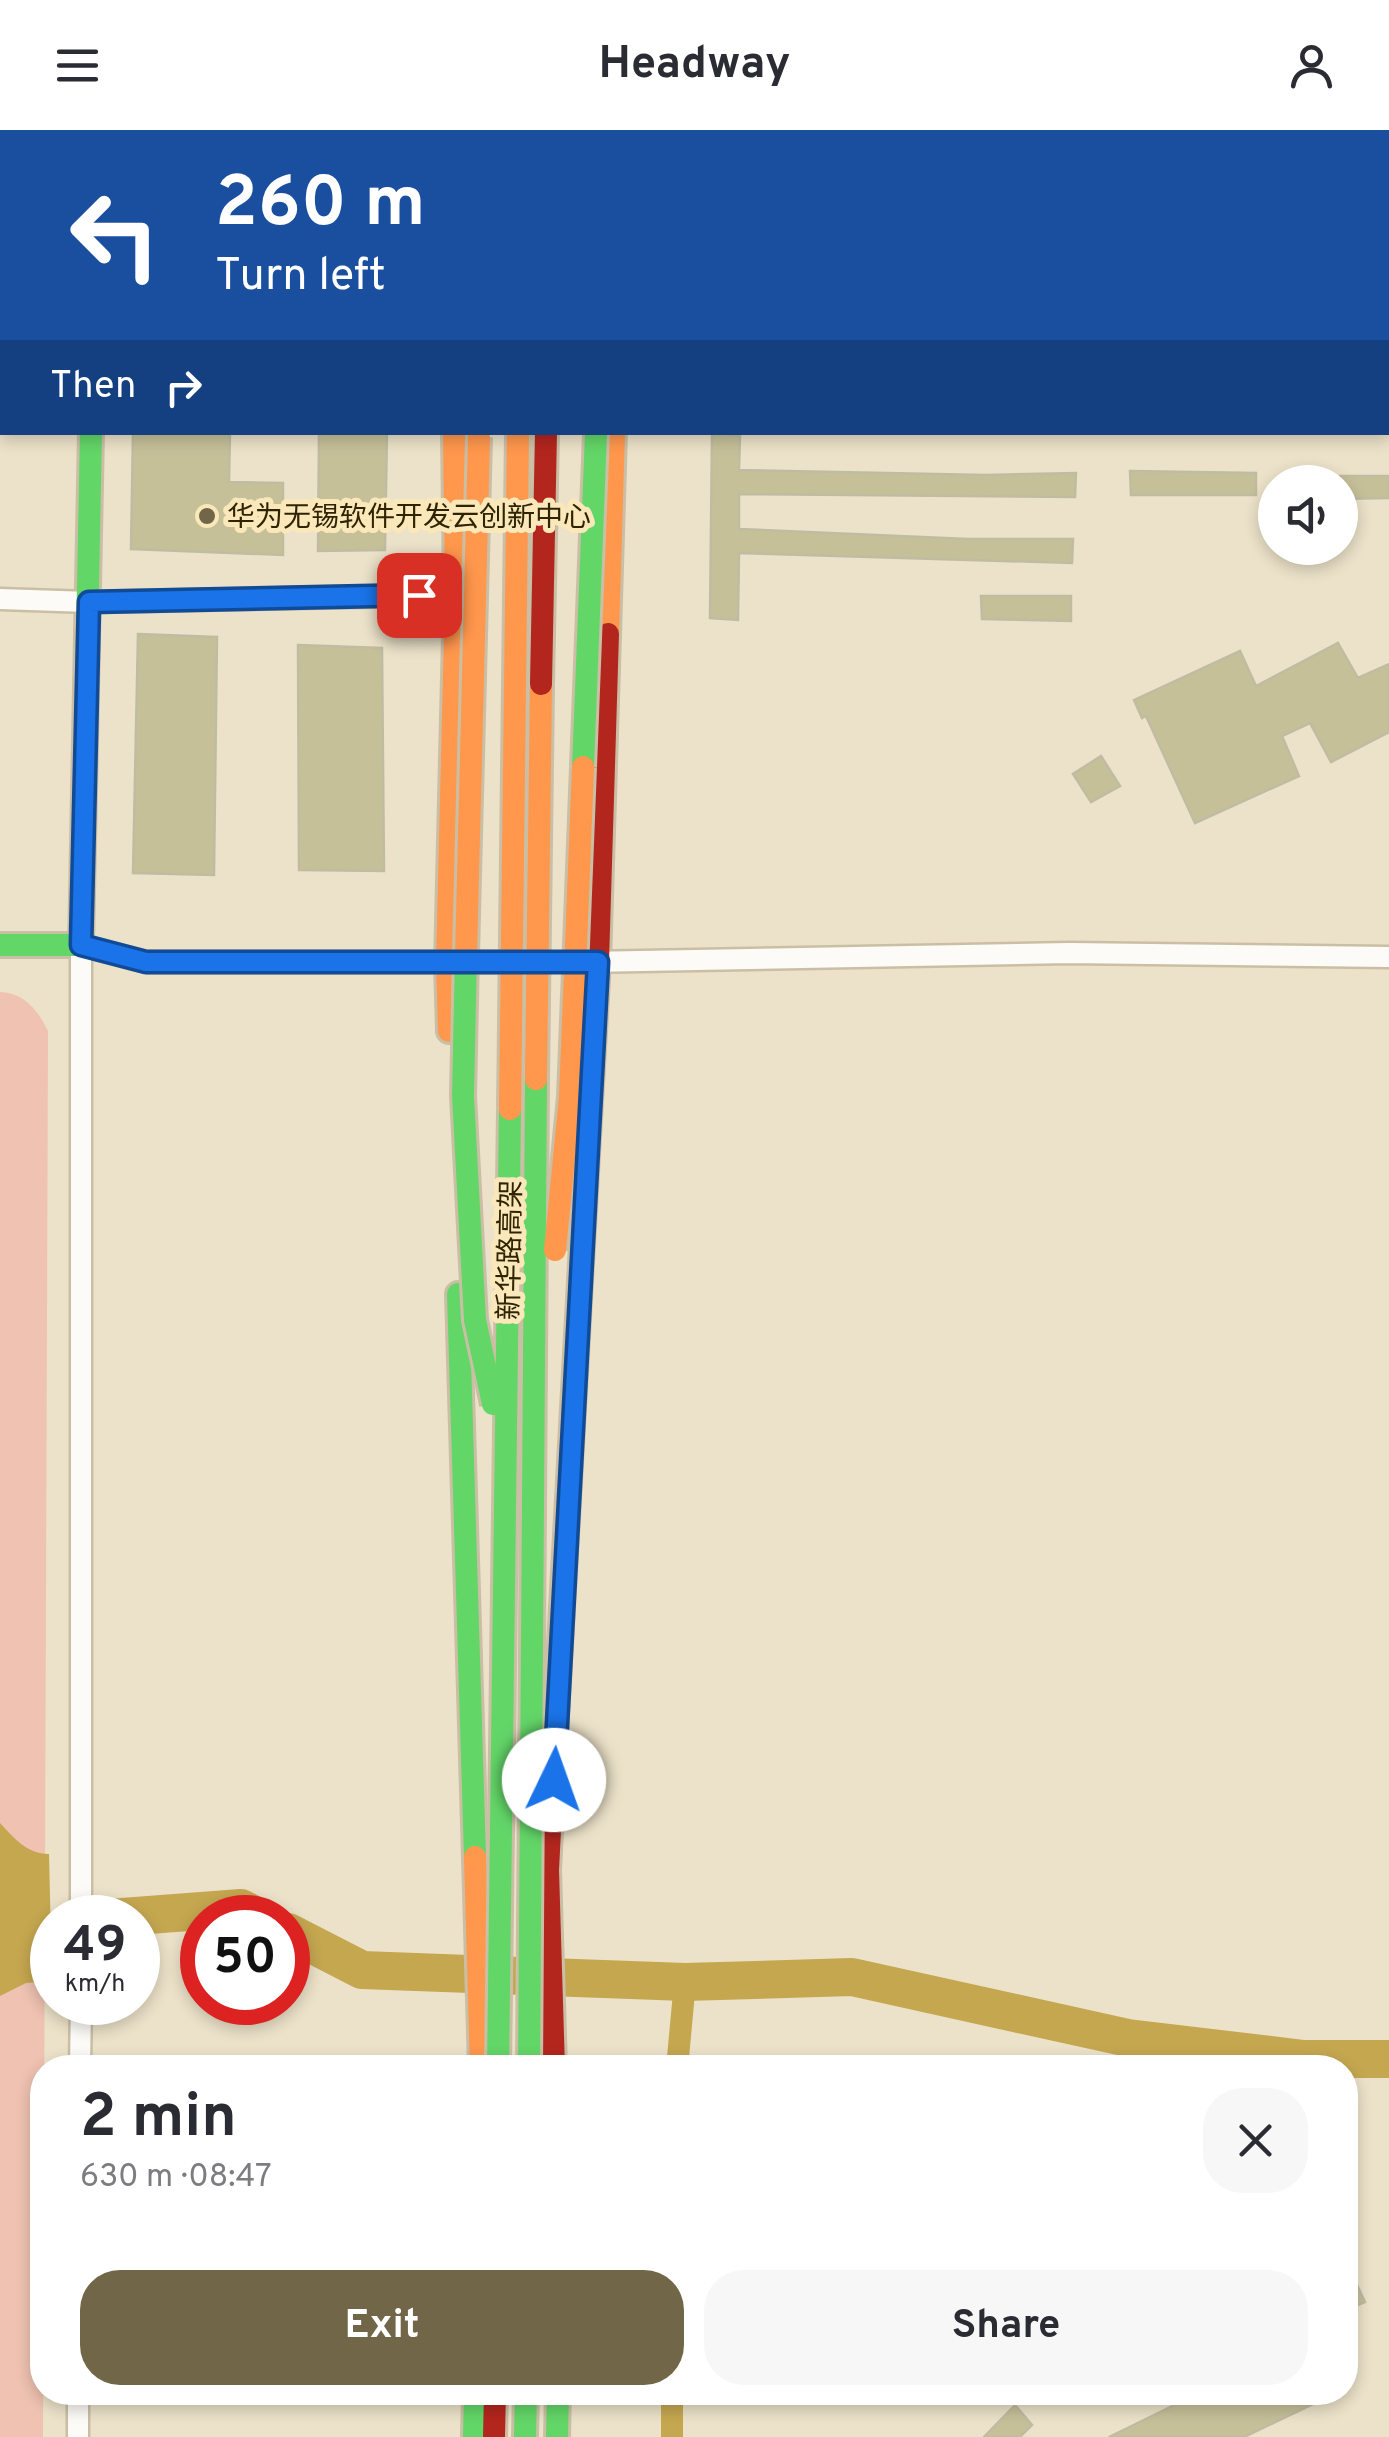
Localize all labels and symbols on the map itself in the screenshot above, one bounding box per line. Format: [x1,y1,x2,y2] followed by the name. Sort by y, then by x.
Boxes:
[227,501,591,537] place label: 华为无锡软件开发云创新中心
[196,505,218,527] marker: 华为无锡软件开发云创新中心
[377,553,462,638] pin
[493,1180,531,1320] street label: 新华路高架
[502,1728,606,1832] position arrow
[180,1895,310,2025] speed limit sign: 50

